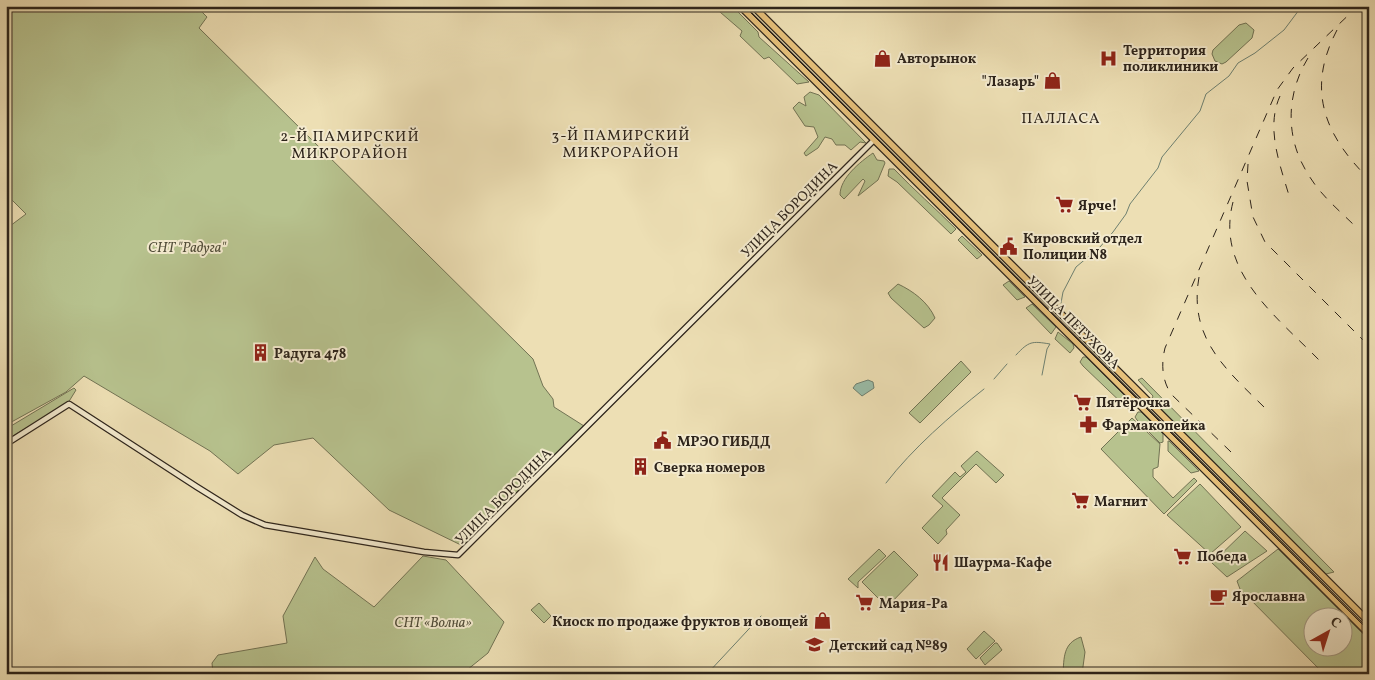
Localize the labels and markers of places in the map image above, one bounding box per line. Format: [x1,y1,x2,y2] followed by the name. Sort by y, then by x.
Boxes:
[1123,42,1218,77] place label: Территория поликлиники
[873,48,893,68] shop icon: Авторынок
[1099,48,1119,68] hospital icon: Территория поликлиники
[897,50,977,69] place label: Авторынок
[1043,71,1063,91] shop icon: "Лазарь"
[981,73,1039,92] place label: "Лазарь"
[1054,195,1074,215] supermarket icon: Ярче!
[1078,197,1117,216] place label: Ярче!
[1023,230,1142,265] place label: Кировский отдел Полиции N8
[999,236,1019,256] public building icon: Кировский отдел Полиции N8
[250,343,270,363] building icon: Радуга 478
[274,345,347,364] place label: Радуга 478
[1072,392,1092,412] supermarket icon: Пятёрочка
[1096,394,1171,413] place label: Пятёрочка
[1078,415,1098,435] pharmacy icon: Фармакопейка
[1102,417,1206,436] place label: Фармакопейка
[653,431,673,451] public building icon: МРЭО ГИБДД
[677,433,771,452] place label: МРЭО ГИБДД
[630,457,650,477] building icon: Сверка номеров
[654,459,765,478] place label: Сверка номеров
[1070,491,1090,511] supermarket icon: Магнит
[1094,493,1148,512] place label: Магнит
[1173,546,1193,566] supermarket icon: Победа
[1197,548,1247,567] place label: Победа
[930,552,950,572] restaurant icon: Шаурма-Кафе
[954,554,1052,573] place label: Шаурма-Кафе
[1208,586,1228,606] cafe icon: Ярославна
[1232,588,1306,607] place label: Ярославна
[855,593,875,613] supermarket icon: Мария-Ра
[879,595,948,614] place label: Мария-Ра
[812,611,832,631] shop icon: Киоск по продаже фруктов и овощей
[552,613,808,632] place label: Киоск по продаже фруктов и овощей
[805,635,825,655] school or university icon: Детский сад №89
[829,637,948,656] place label: Детский сад №89

